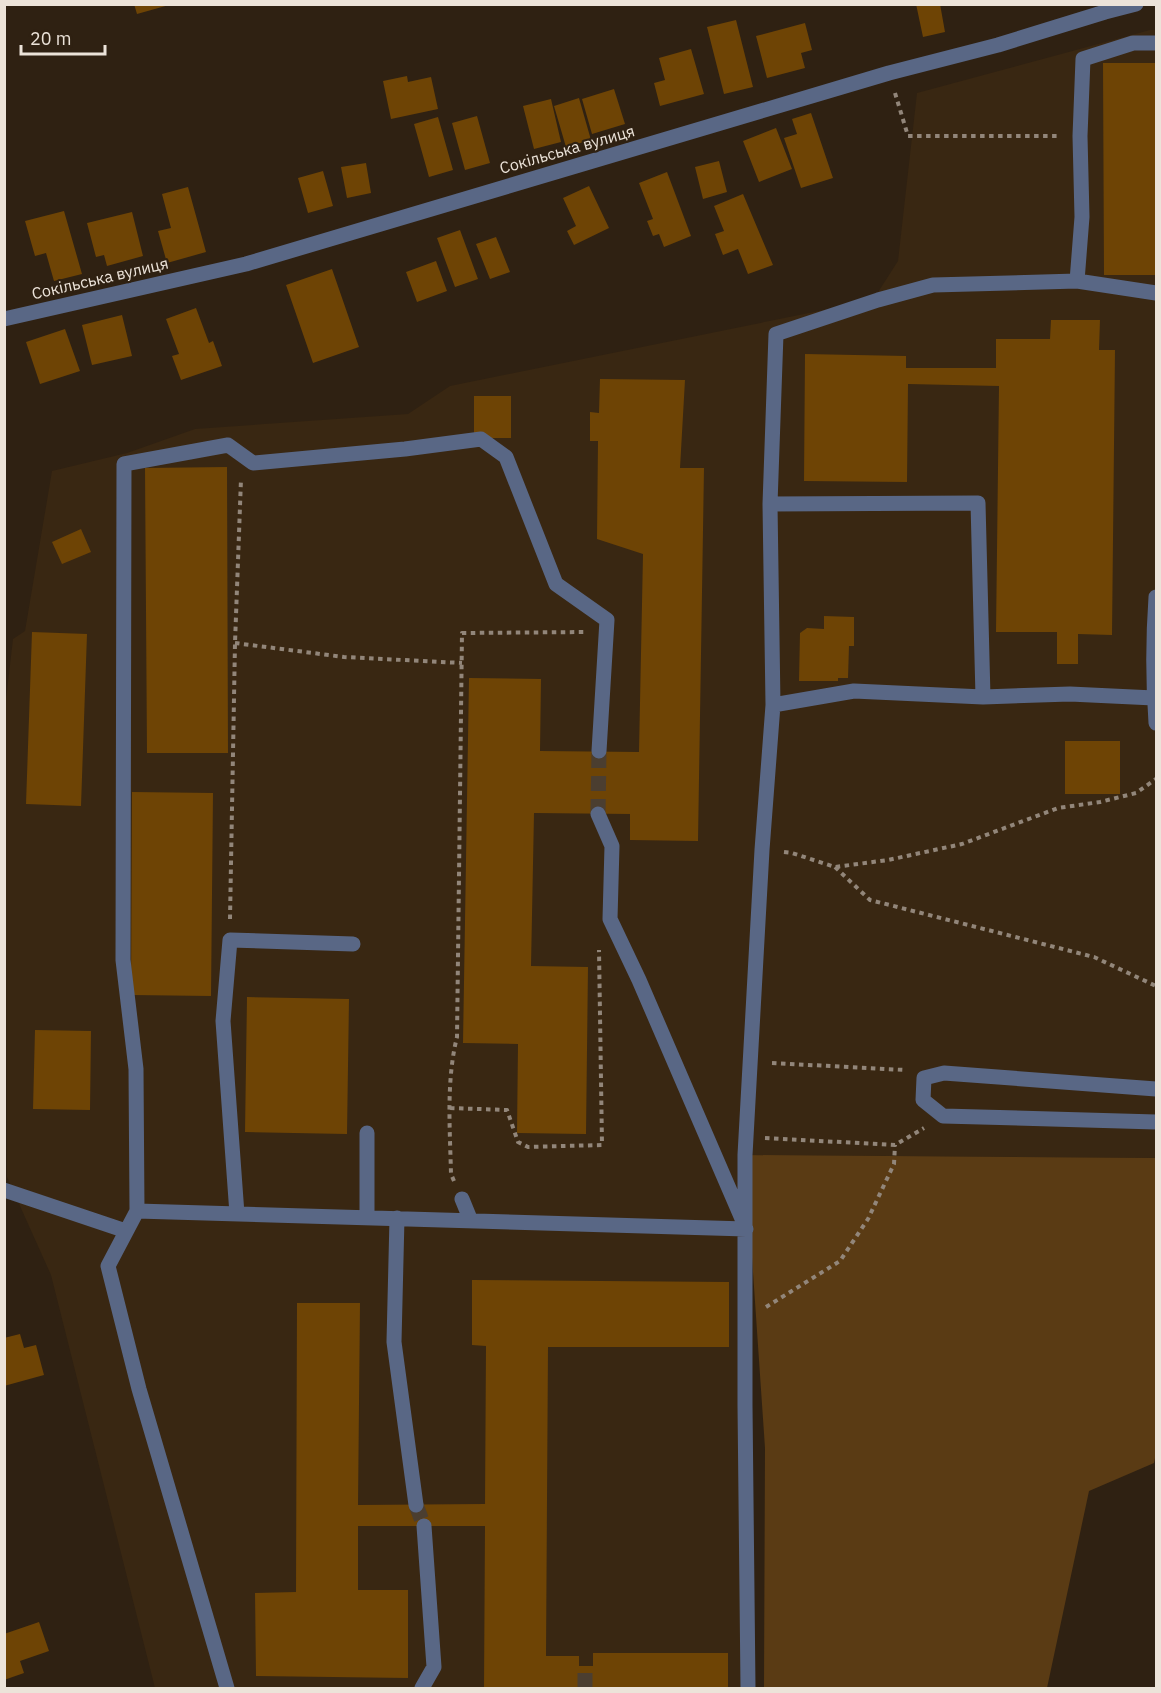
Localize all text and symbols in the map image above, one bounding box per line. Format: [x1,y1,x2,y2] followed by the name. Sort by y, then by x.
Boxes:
[21,18,105,56] scale bar
[30,27,72,50] text: 20 m
[497,120,637,178] street label: Сокільська вулиця
[30,253,170,303] street label: Сокільська вулиця

